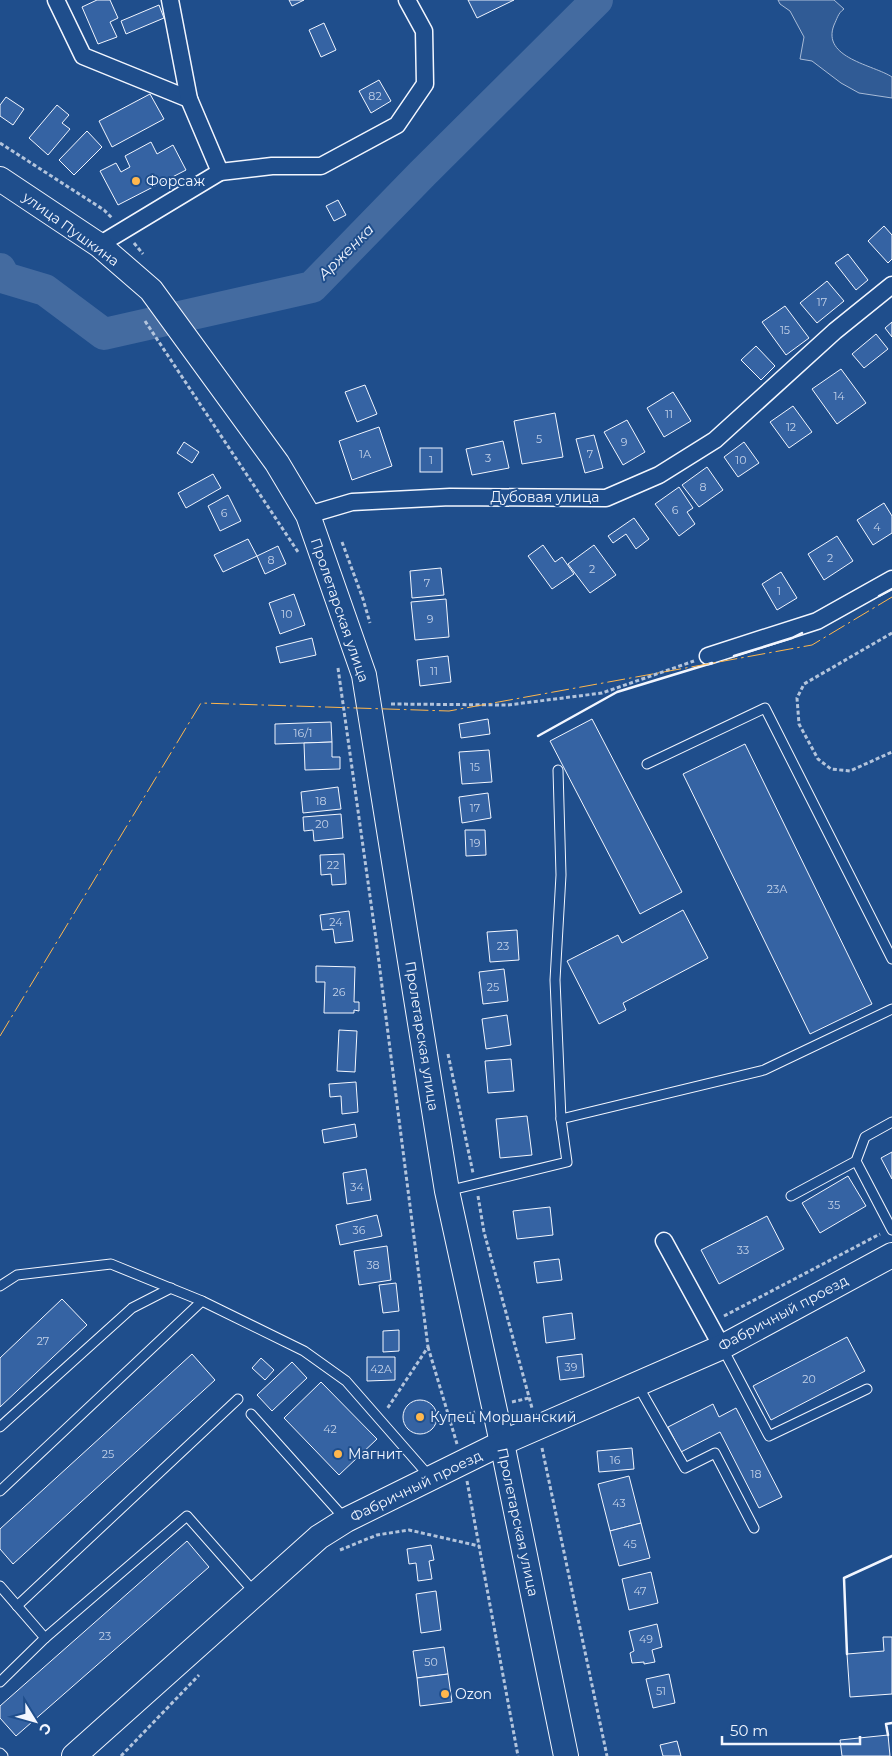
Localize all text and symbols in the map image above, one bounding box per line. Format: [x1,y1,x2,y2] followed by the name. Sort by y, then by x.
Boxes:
[368,89,382,103] house number: 82
[146,172,205,190] place label: Форсаж
[130,175,142,187] marker: Форсаж
[18,187,123,270] street label: улица Пушкина
[313,220,378,284] water label: Арженка
[817,295,827,309] house number: 17
[780,323,790,337] house number: 15
[833,389,845,403] house number: 14
[665,407,673,421] house number: 11
[786,420,796,434] house number: 12
[536,432,542,446] house number: 5
[621,435,628,449] house number: 9
[359,447,372,461] house number: 1А
[587,447,593,461] house number: 7
[485,451,491,465] house number: 3
[429,453,433,467] house number: 1
[735,453,747,467] house number: 10
[699,480,707,494] house number: 8
[490,488,600,506] street label: Дубовая улица
[672,503,679,517] house number: 6
[221,506,228,520] house number: 6
[873,520,881,534] house number: 4
[307,535,373,685] street label: Пролетарская улица
[827,551,833,565] house number: 2
[267,553,275,567] house number: 8
[589,562,595,576] house number: 2
[424,576,430,590] house number: 7
[777,584,781,598] house number: 1
[281,607,293,621] house number: 10
[427,612,434,626] house number: 9
[430,664,438,678] house number: 11
[294,726,312,740] house number: 16/1
[470,760,480,774] house number: 15
[316,794,327,808] house number: 18
[470,801,480,815] house number: 17
[315,817,329,831] house number: 20
[470,836,481,850] house number: 19
[327,858,339,872] house number: 22
[767,882,788,896] house number: 23А
[329,915,343,929] house number: 24
[497,939,509,953] house number: 23
[401,960,443,1112] street label: Пролетарская улица
[487,980,499,994] house number: 25
[333,985,346,999] house number: 26
[350,1180,364,1194] house number: 34
[828,1198,840,1212] house number: 35
[353,1223,366,1237] house number: 36
[737,1243,749,1257] house number: 33
[366,1258,380,1272] house number: 38
[715,1271,851,1355] street label: Фабричный проезд
[37,1334,49,1348] house number: 27
[565,1360,578,1374] house number: 39
[370,1362,393,1376] house number: 42А
[802,1372,816,1386] house number: 20
[430,1408,577,1426] place label: Купец Моршанский
[414,1411,426,1423] marker: Купец Моршанский
[323,1422,337,1436] house number: 42
[348,1445,402,1463] place label: Магнит
[347,1446,485,1526] street label: Фабричный проезд
[493,1446,543,1598] street label: Пролетарская улица
[102,1447,114,1461] house number: 25
[332,1448,344,1460] marker: Магнит
[610,1453,621,1467] house number: 16
[751,1467,762,1481] house number: 18
[612,1496,626,1510] house number: 43
[623,1537,637,1551] house number: 45
[633,1584,647,1598] house number: 47
[99,1629,111,1643] house number: 23
[639,1632,653,1646] house number: 49
[424,1655,438,1669] house number: 50
[656,1684,666,1698] house number: 51
[455,1685,492,1703] place label: Ozon
[439,1688,451,1700] marker: Ozon
[10,1696,60,1746] north arrow
[722,1714,860,1746] scale bar
[35,1719,56,1738] text: С
[730,1721,768,1740] text: 50 m

